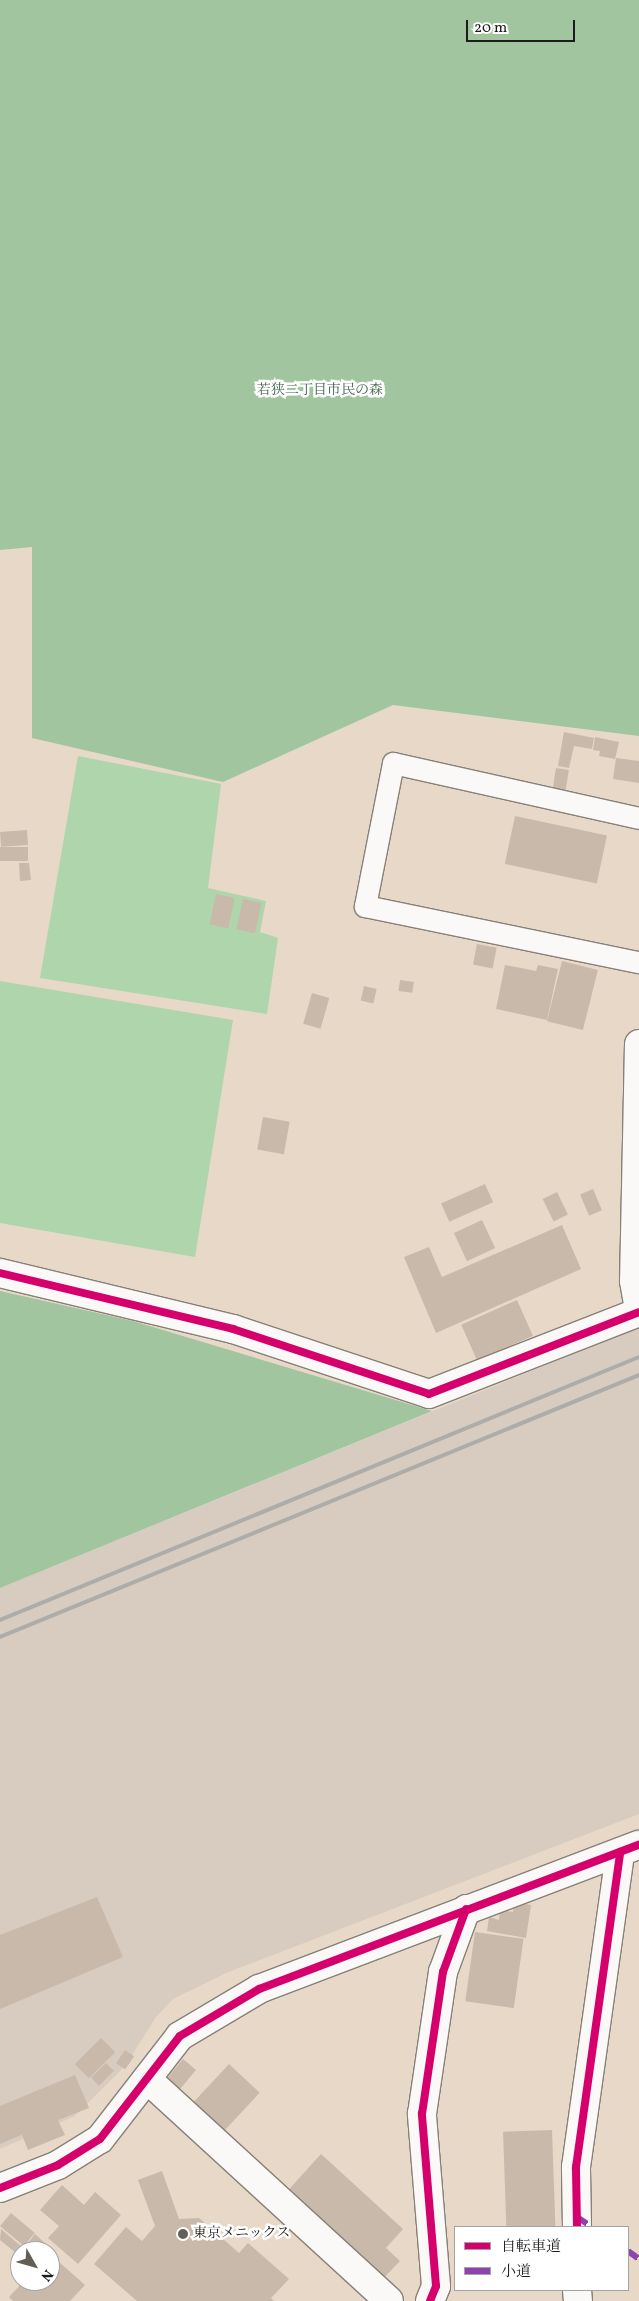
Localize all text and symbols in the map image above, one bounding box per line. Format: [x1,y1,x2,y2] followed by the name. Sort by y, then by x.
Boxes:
[469,10,578,42] scale bar
[474,18,507,39] text: 20 m
[257,383,383,399] park label: 若狭二丁目市民の森
[193,2226,291,2242] place label: 東京メニックス
[454,2226,629,2291] legend
[177,2228,189,2240] marker: 東京メニックス
[501,2237,561,2258] text: 自転車道
[10,2241,60,2291] north arrow
[501,2262,531,2283] text: 小道
[36,2265,57,2285] text: N

